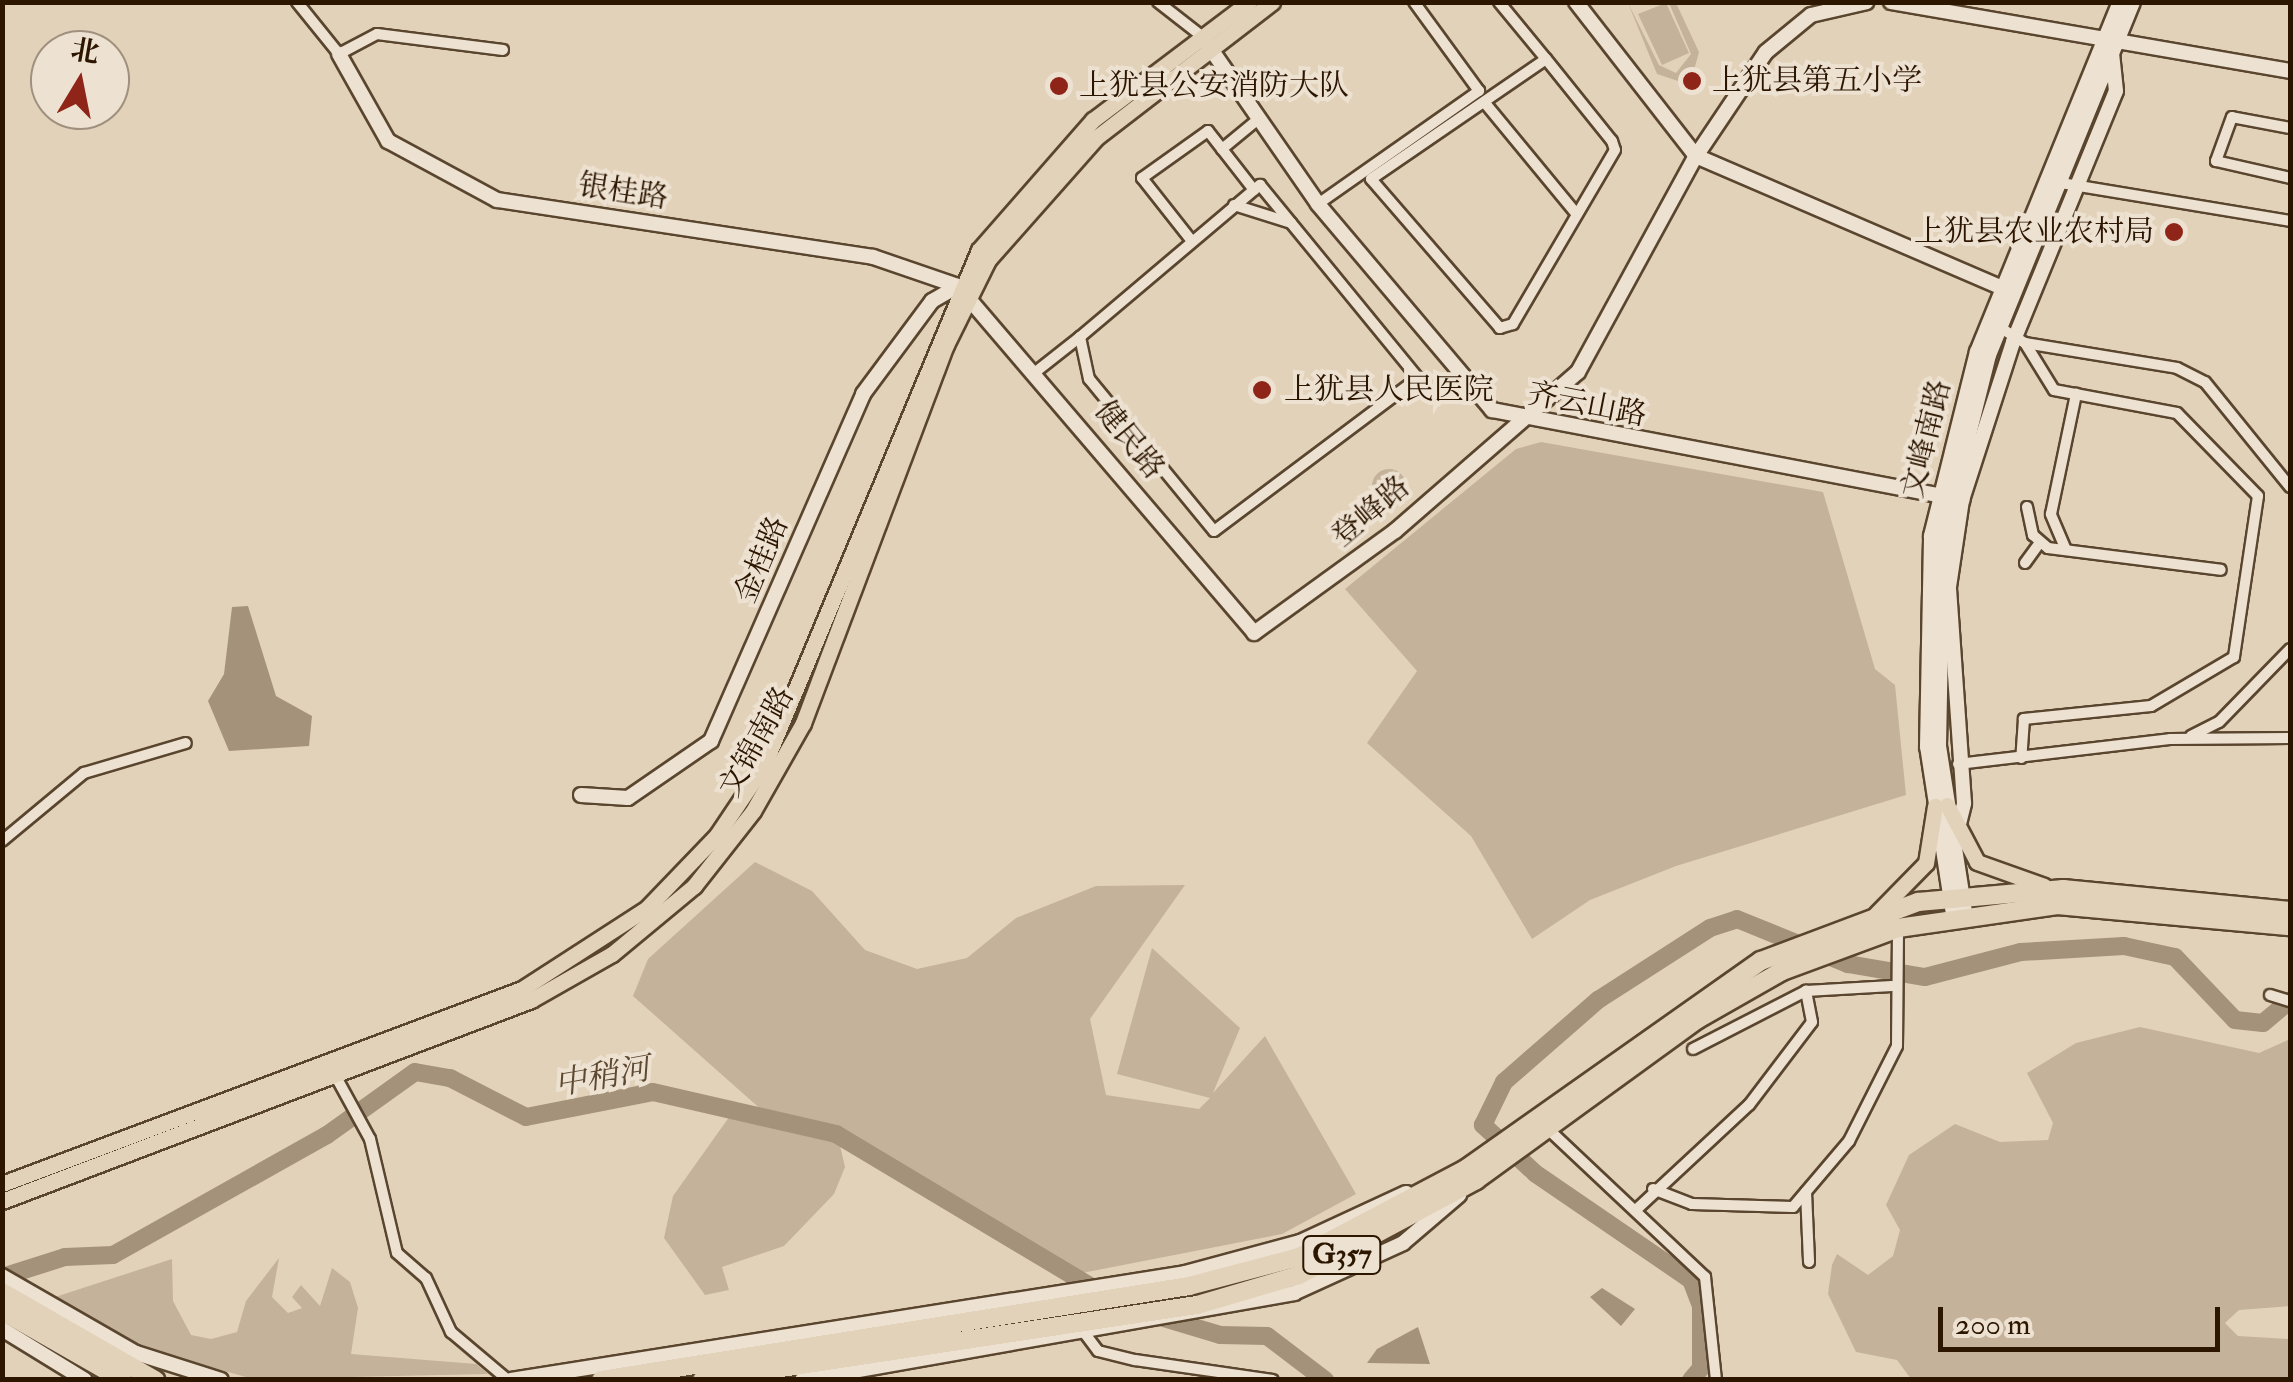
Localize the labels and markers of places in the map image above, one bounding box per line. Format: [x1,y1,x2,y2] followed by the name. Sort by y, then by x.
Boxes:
[1712,63,1922,99] place label: 上犹县第五小学
[1079,68,1349,104] place label: 上犹县公安消防大队
[1681,70,1703,92] marker: 上犹县第五小学
[1048,75,1070,97] marker: 上犹县公安消防大队
[1914,214,2154,250] place label: 上犹县农业农村局
[2163,221,2185,243] marker: 上犹县农业农村局
[1284,372,1494,408] place label: 上犹县人民医院
[1249,377,1275,403] marker: 上犹县人民医院

